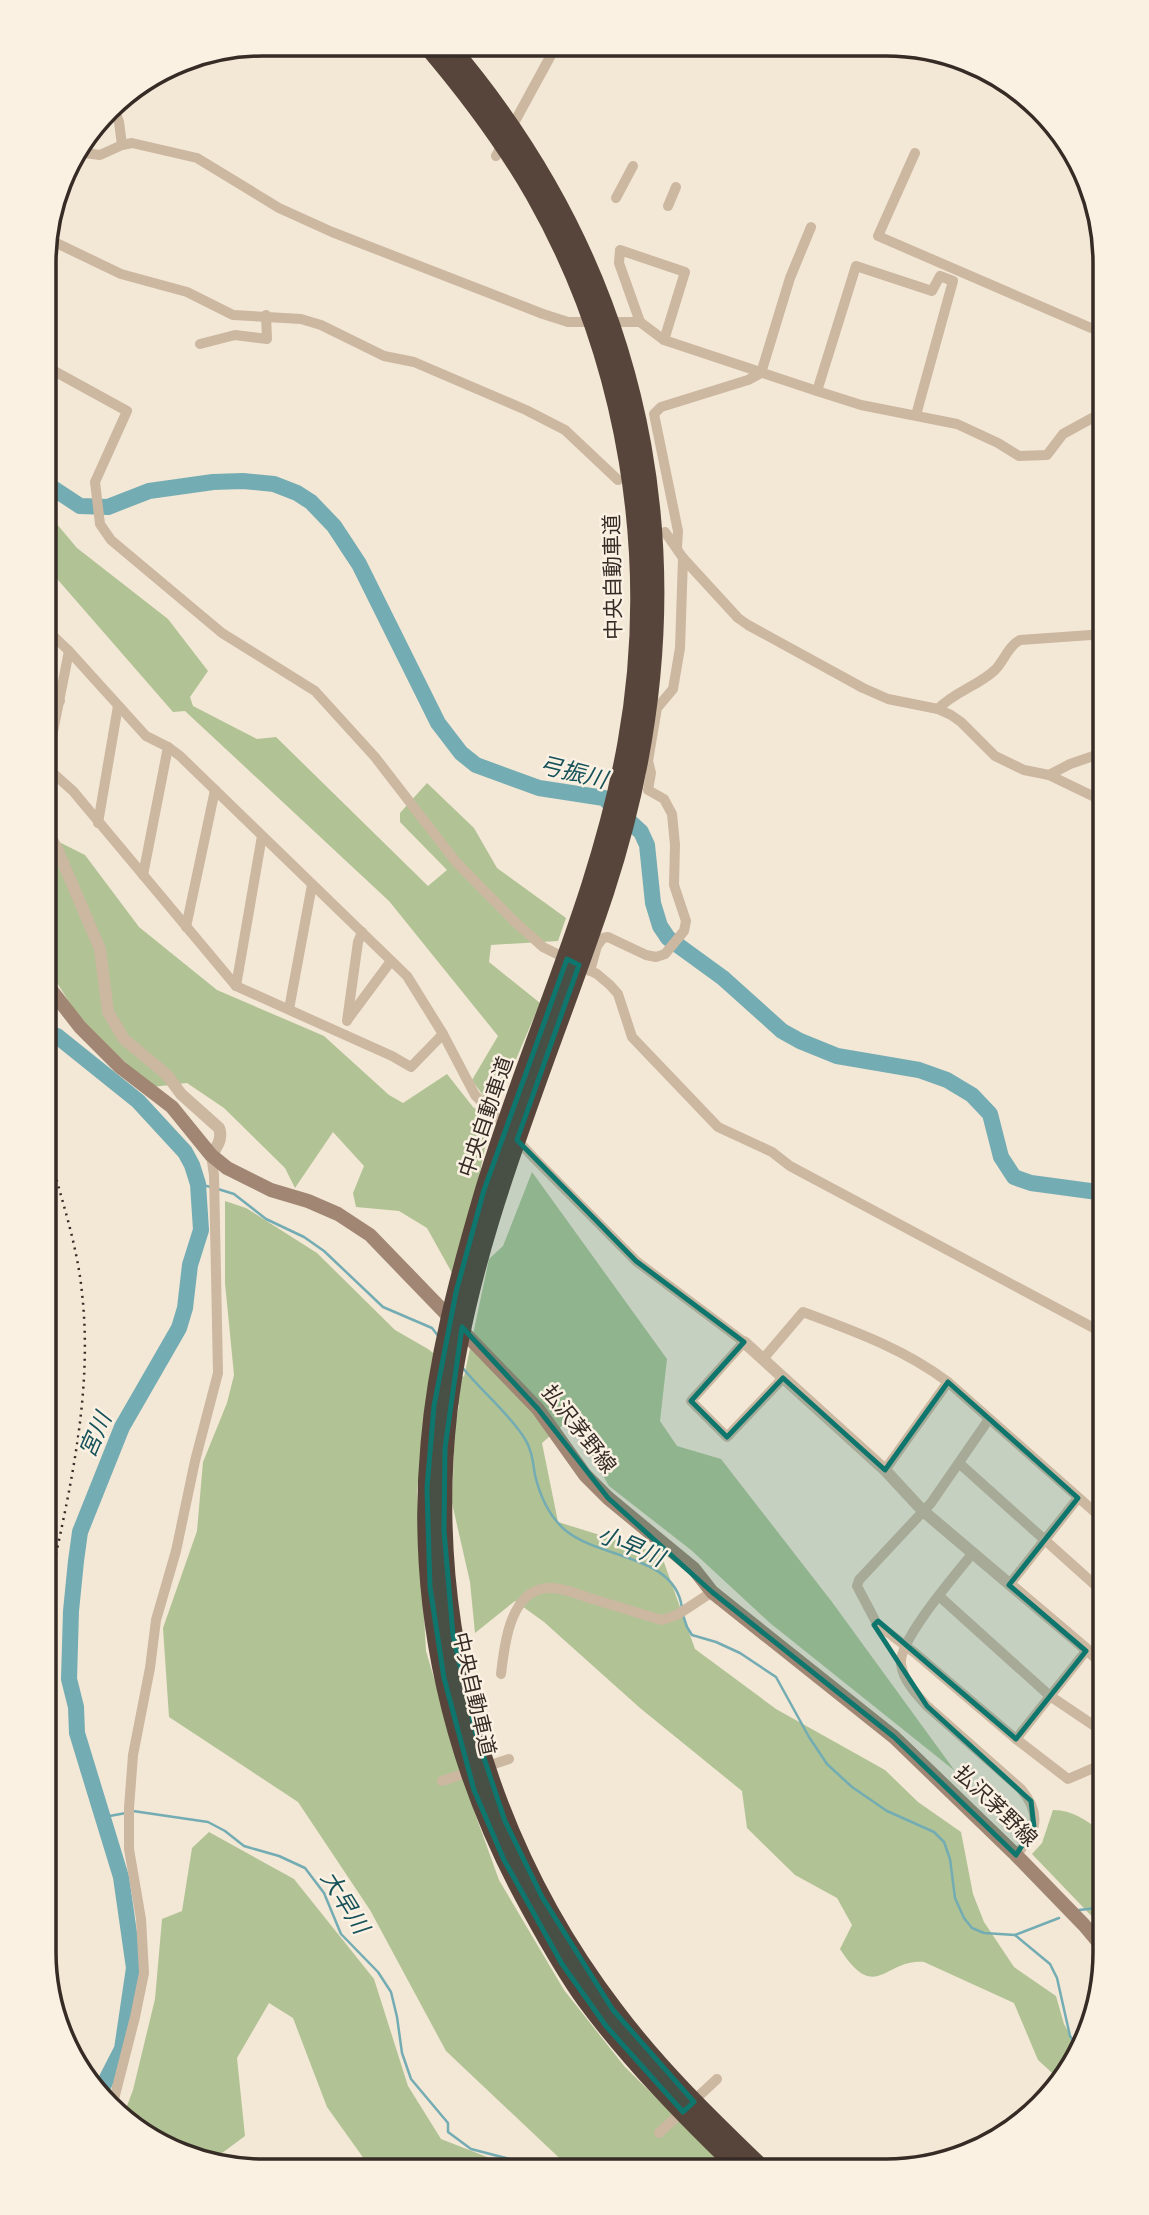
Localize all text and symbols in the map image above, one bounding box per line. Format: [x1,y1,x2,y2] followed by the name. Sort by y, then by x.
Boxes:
[600,514,626,640] street label: 中央自動車道
[536,751,613,795] water label: 弓振川
[454,1054,518,1180] street label: 中央自動車道
[537,1380,621,1478] street label: 払沢茅野線
[74,1406,118,1462] water label: 宮川
[594,1521,671,1574] water label: 小早川
[448,1630,500,1758] street label: 中央自動車道
[950,1761,1042,1851] street label: 払沢茅野線
[315,1866,376,1941] water label: 大早川

